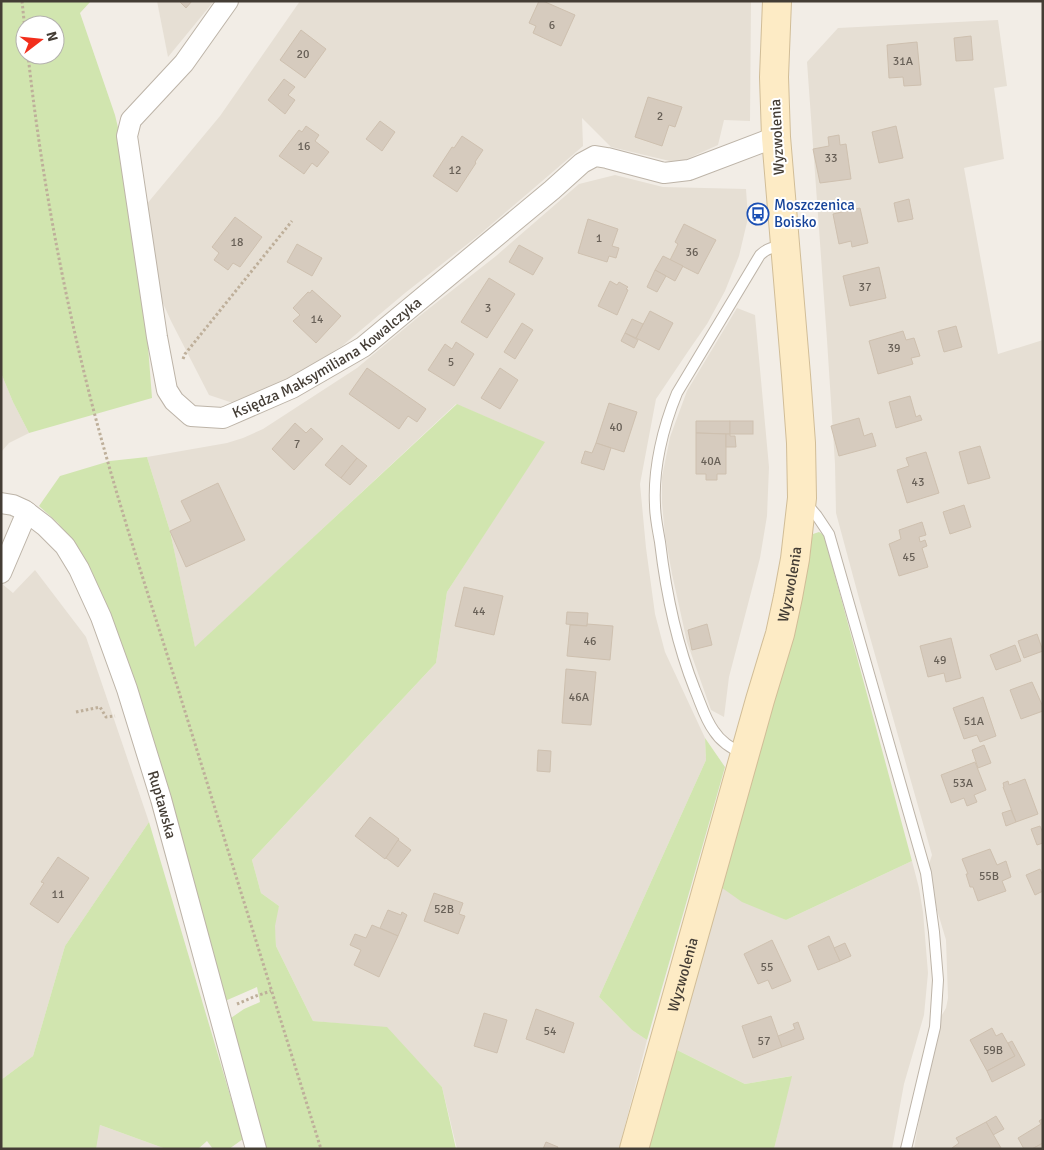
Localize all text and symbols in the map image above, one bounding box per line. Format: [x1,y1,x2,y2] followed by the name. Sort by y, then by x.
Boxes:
[15,15,65,65] north arrow
[549,18,555,33] house number: 6
[43,30,62,44] text: N
[297,47,309,62] house number: 20
[893,54,914,69] house number: 31A
[766,98,788,176] street label: Wyzwolenia
[657,109,663,124] house number: 2
[298,139,310,154] house number: 16
[825,151,837,166] house number: 33
[449,163,461,178] house number: 12
[774,196,855,231] place label: Moszczenica Boisko
[746,202,770,226] bus stop icon: Moszczenica Boisko
[596,231,602,246] house number: 1
[231,235,243,250] house number: 18
[686,245,698,260] house number: 36
[859,280,871,295] house number: 37
[229,293,425,422] street label: Księdza Maksymiliana Kowalczyka
[485,301,491,316] house number: 3
[311,312,324,327] house number: 14
[888,341,900,356] house number: 39
[448,355,454,370] house number: 5
[610,420,622,435] house number: 40
[294,437,300,452] house number: 7
[701,454,722,469] house number: 40A
[912,475,924,490] house number: 43
[774,546,805,624] street label: Wyzwolenia
[903,550,915,565] house number: 45
[473,604,486,619] house number: 44
[584,634,596,649] house number: 46
[934,653,946,668] house number: 49
[569,690,590,705] house number: 46A
[964,714,985,729] house number: 51A
[144,768,180,841] street label: Ruptawska
[953,776,974,791] house number: 53A
[979,869,999,884] house number: 55B
[52,887,64,902] house number: 11
[434,902,454,917] house number: 52B
[664,935,702,1014] street label: Wyzwolenia
[761,960,773,975] house number: 55
[544,1024,557,1039] house number: 54
[758,1034,770,1049] house number: 57
[983,1043,1003,1058] house number: 59B

